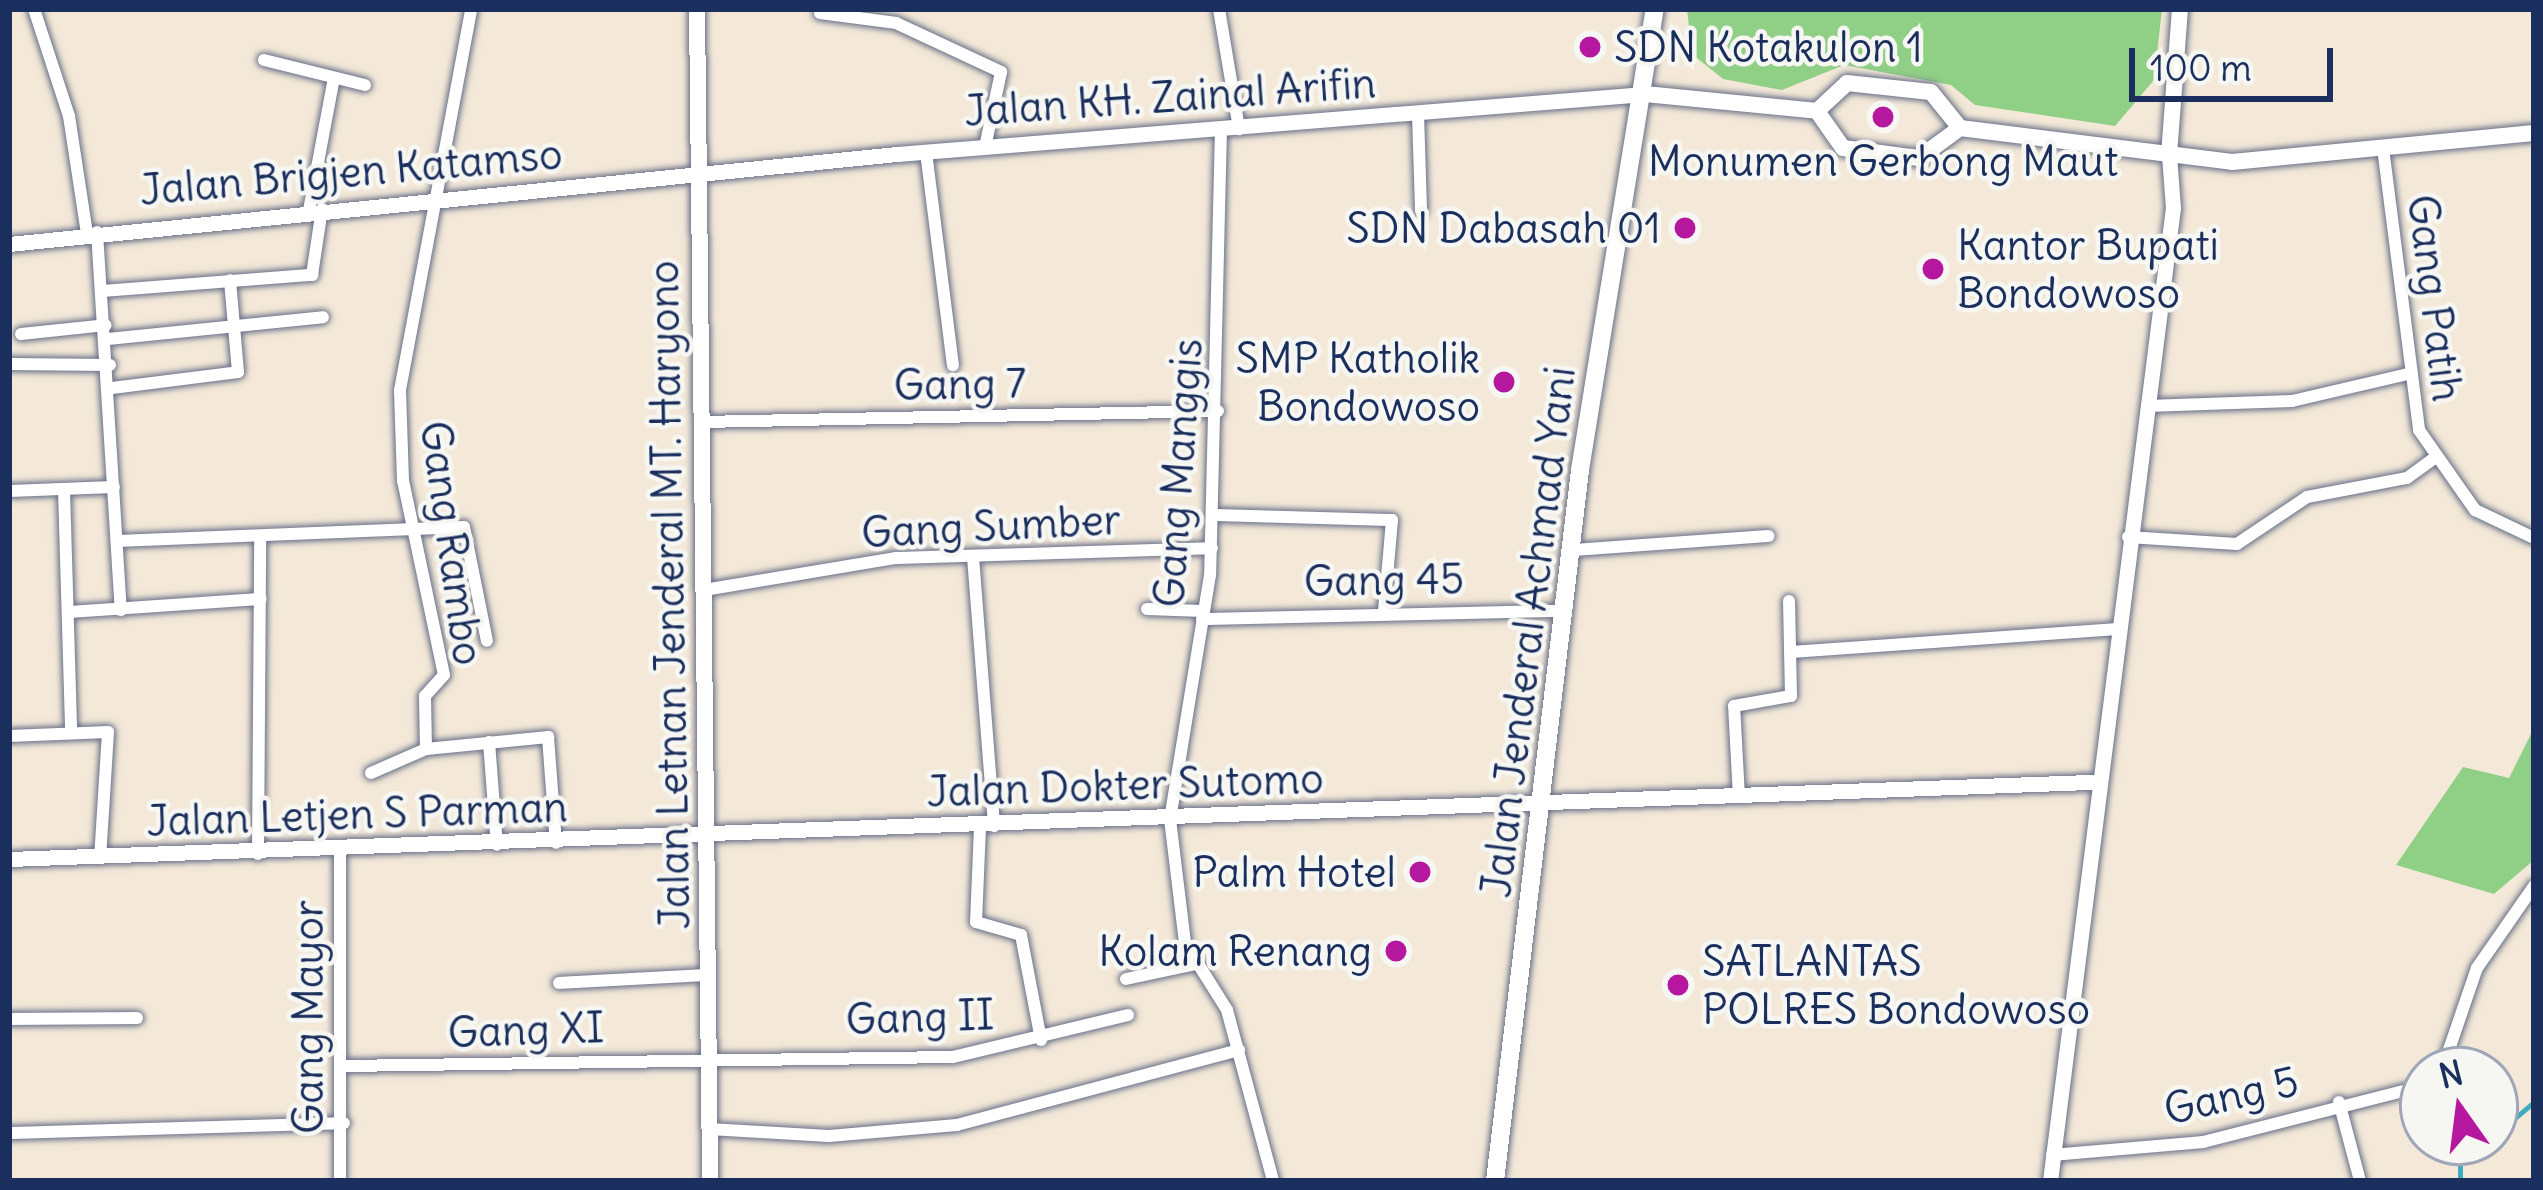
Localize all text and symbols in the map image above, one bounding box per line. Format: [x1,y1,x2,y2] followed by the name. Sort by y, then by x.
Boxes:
[1614,22,1923,72] place label: SDN Kotakulon 1
[2135,24,2339,98] scale bar
[1577,34,1603,60] marker: SDN Kotakulon 1
[2150,46,2252,91] text: 100 m
[962,57,1378,137] street label: Jalan KH. Zainal Arifin
[1870,104,1896,130] marker: Monumen Gerbong Maut
[138,128,564,216] street label: Jalan Brigjen Katamso
[1648,136,2118,186] place label: Monumen Gerbong Maut
[2397,192,2473,404] street label: Gang Patih
[1346,203,1661,253] place label: SDN Dabasah 01
[1672,215,1698,241] marker: SDN Dabasah 01
[1957,220,2219,318] place label: Kantor Bupati Bondowoso
[1920,256,1946,282] marker: Kantor Bupati Bondowoso
[638,260,700,930] street label: Jalan Letnan Jenderal MT. Haryono
[1235,333,1480,431] place label: SMP Katholik Bondowoso
[1143,337,1213,609] street label: Gang Manggis
[893,358,1027,410] street label: Gang 7
[1470,364,1586,900] street label: Jalan Jenderal Achmad Yani
[1491,369,1517,395] marker: SMP Katholik Bondowoso
[410,418,494,668] street label: Gang Rambo
[860,494,1122,558] street label: Gang Sumber
[1303,553,1465,607] street label: Gang 45
[926,753,1324,817] street label: Jalan Dokter Sutomo
[146,781,568,847] street label: Jalan Letjen S Parman
[1192,847,1396,897] place label: Palm Hotel
[1407,859,1433,885] marker: Palm Hotel
[283,900,333,1134] street label: Gang Mayor
[1098,926,1372,976] place label: Kolam Renang
[1702,936,2090,1034] place label: SATLANTAS POLRES Bondowoso
[1383,938,1409,964] marker: Kolam Renang
[1665,972,1691,998] marker: SATLANTAS POLRES Bondowoso
[845,989,995,1045] street label: Gang II
[447,1002,605,1058] street label: Gang XI
[2399,1046,2519,1166] north arrow
[2435,1051,2467,1097] text: N
[2159,1055,2303,1135] street label: Gang 5

